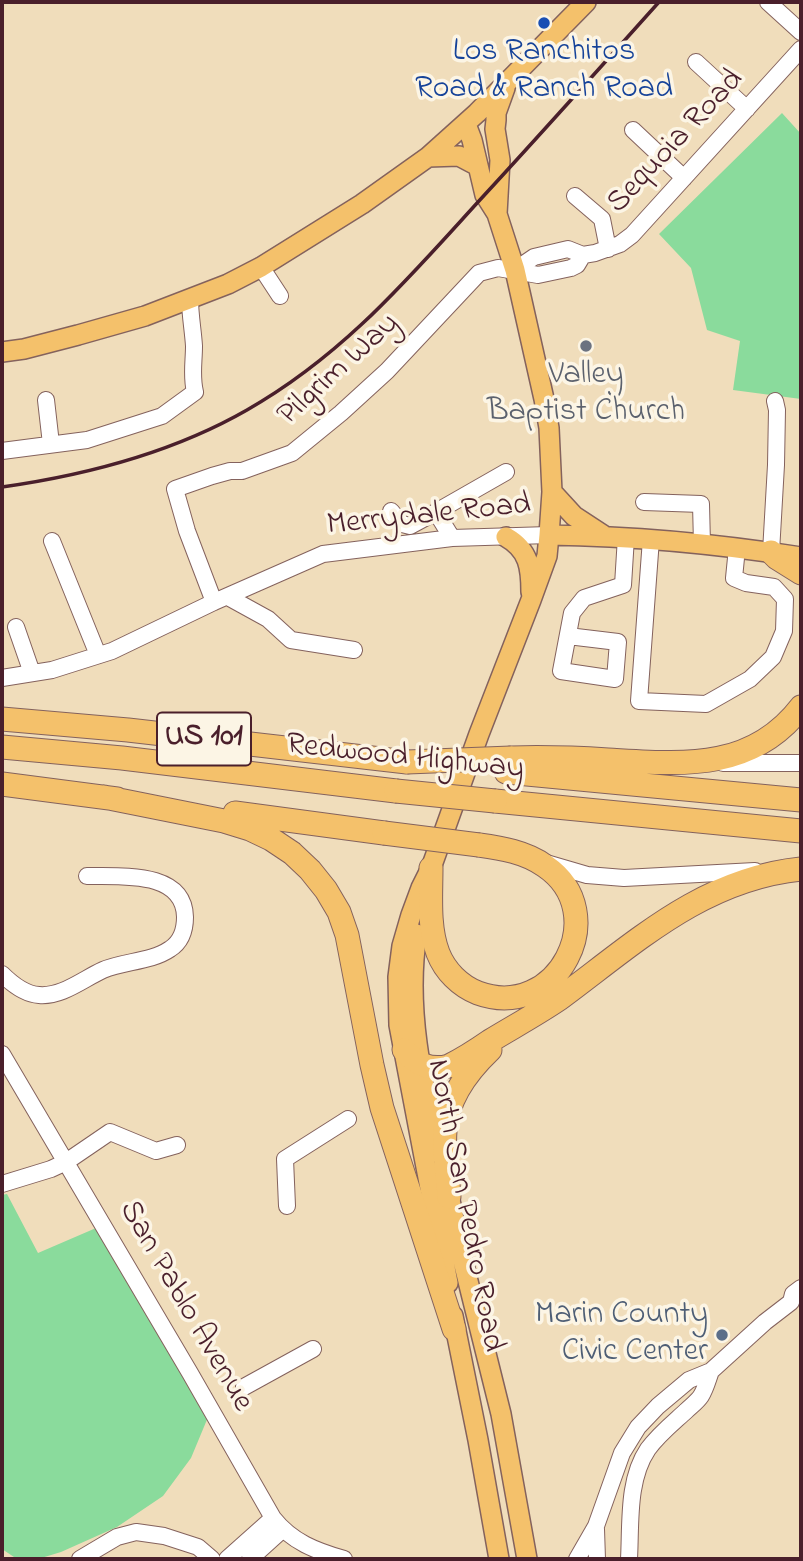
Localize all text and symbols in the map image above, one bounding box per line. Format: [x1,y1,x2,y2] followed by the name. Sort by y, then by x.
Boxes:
[536,15,552,31] marker: Los Ranchitos Road & Ranch Road
[415,35,673,110] place label: Los Ranchitos Road & Ranch Road
[600,63,754,223] street label: Sequoia Road
[271,306,409,436] street label: Pilgrim Way
[578,338,594,354] marker: Valley Baptist Church
[487,358,685,433] place label: Valley Baptist Church
[325,487,533,547] street label: Merrydale Road
[157,712,251,766] road number: US 101
[284,727,526,791] street label: Redwood Highway
[416,1057,510,1355] street label: North San Pedro Road
[108,1195,260,1419] street label: San Pablo Avenue
[535,1298,708,1373] place label: Marin County Civic Center
[714,1327,730,1343] marker: Marin County Civic Center

